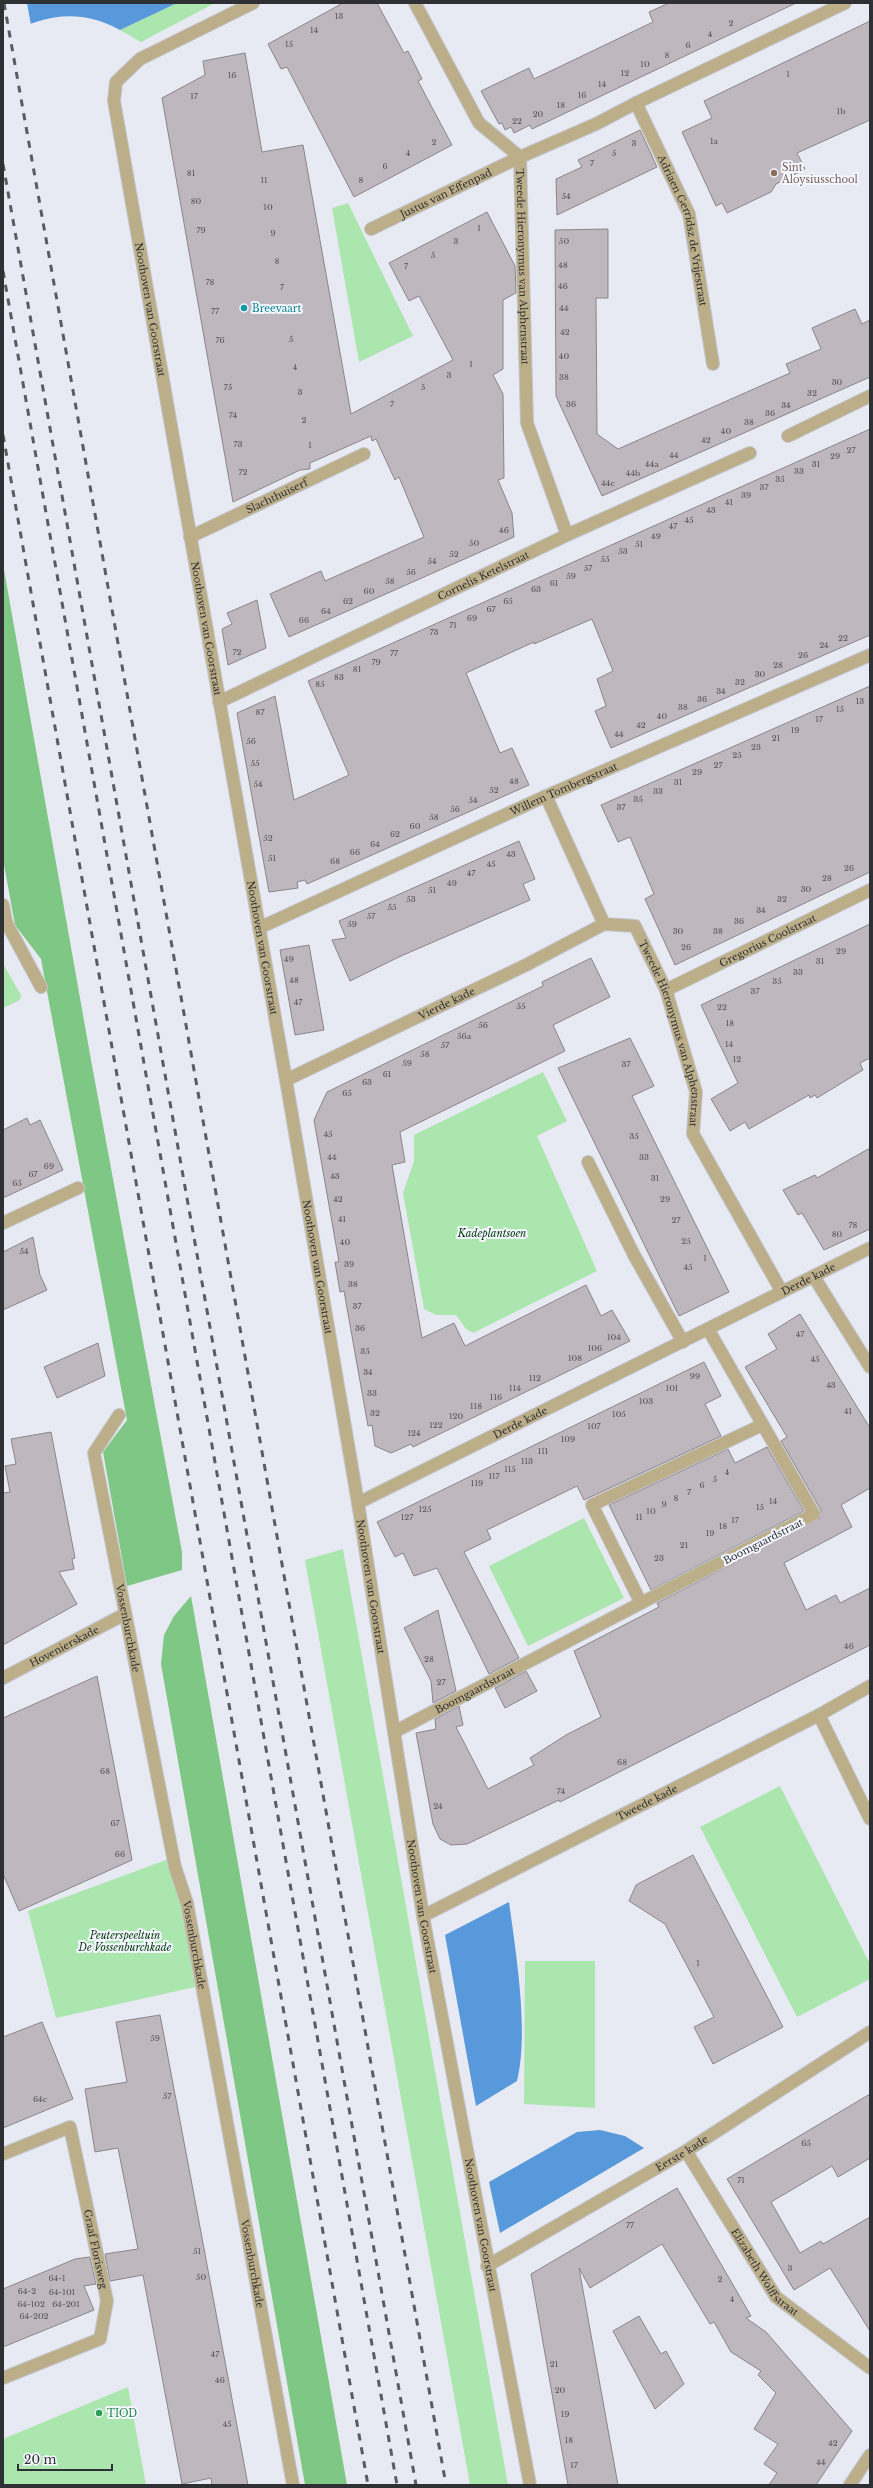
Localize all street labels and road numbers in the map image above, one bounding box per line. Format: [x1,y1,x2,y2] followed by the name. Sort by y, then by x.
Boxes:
[654,152,710,307] street label: Adriaen Gerridsz de Vrijestraat
[396,166,494,222] street label: Justus van Effenpad
[513,169,531,365] street label: Tweede Hieronymus van Alphenstraat
[132,241,168,378] street label: Noothoven van Goorstraat
[244,475,312,517] street label: Slachthuiserf
[435,548,532,603] street label: Cornelis Ketelstraat
[188,561,224,697] street label: Noothoven van Goorstraat
[507,760,620,819] street label: Willem Tombergstraat
[244,880,280,1016] street label: Noothoven van Goorstraat
[717,911,818,970] street label: Gregorius Coolstraat
[636,938,702,1128] street label: Tweede Hieronymus van Alphenstraat
[415,984,477,1023] street label: Vierde kade
[300,1199,335,1335] street label: Noothoven van Goorstraat
[779,1260,838,1298] street label: Derde kade
[491,1404,550,1442] street label: Derde kade
[721,1516,806,1567] street label: Boomgaardstraat
[354,1518,388,1655] street label: Noothoven van Goorstraat
[113,1582,143,1674] street label: Vossenburchkade
[27,1623,101,1670] street label: Hovenierskade
[433,1664,517,1716] street label: Boomgaardstraat
[614,1782,680,1824] street label: Tweede kade
[404,1838,440,1975] street label: Noothoven van Goorstraat
[180,1899,209,1991] street label: Vossenburchkade
[653,2132,711,2174] street label: Eerste kade
[462,2157,500,2293] street label: Noothoven van Goorstraat
[81,2208,110,2291] street label: Graaf Florisweg
[238,2218,267,2309] street label: Vossenburchkade
[728,2226,801,2319] street label: Elizabeth Wolffstraat

